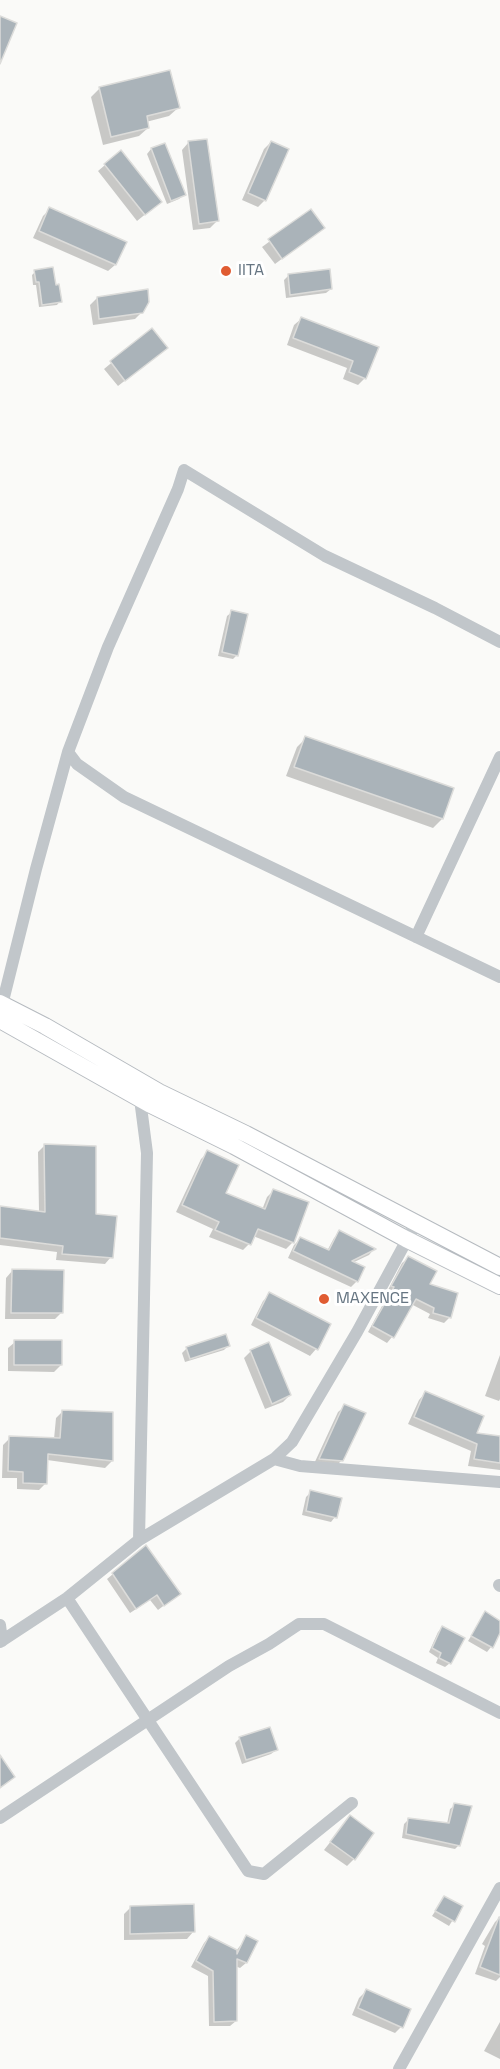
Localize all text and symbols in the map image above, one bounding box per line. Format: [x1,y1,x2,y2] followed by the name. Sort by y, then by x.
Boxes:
[238,261,264,281] place label: IITA
[219,264,233,278] marker: IITA
[336,1289,409,1309] place label: MAXENCE
[317,1292,331,1306] marker: MAXENCE

